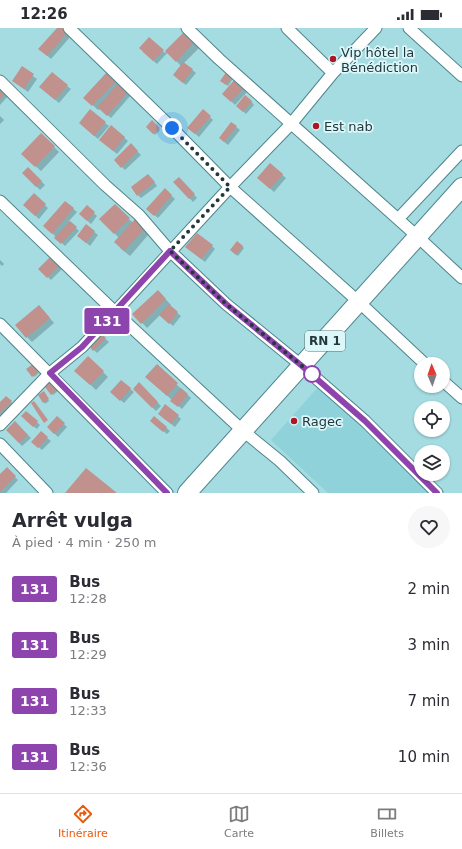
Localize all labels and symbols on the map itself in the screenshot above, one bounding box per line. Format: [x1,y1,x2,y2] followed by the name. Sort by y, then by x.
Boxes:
[341,45,418,75] place label: Vip hôtel la Bénédiction
[328,54,338,64] marker: Vip hôtel la Bénédiction
[162,118,182,138] your location
[324,119,373,134] place label: Est nab
[311,121,321,131] marker: Est nab
[84,308,130,334] line badge: 131
[305,331,345,351] road number: RN 1
[414,357,450,393] north arrow
[303,365,321,383] unlabelled marker
[302,414,342,429] place label: Ragec
[289,416,299,426] marker: Ragec

